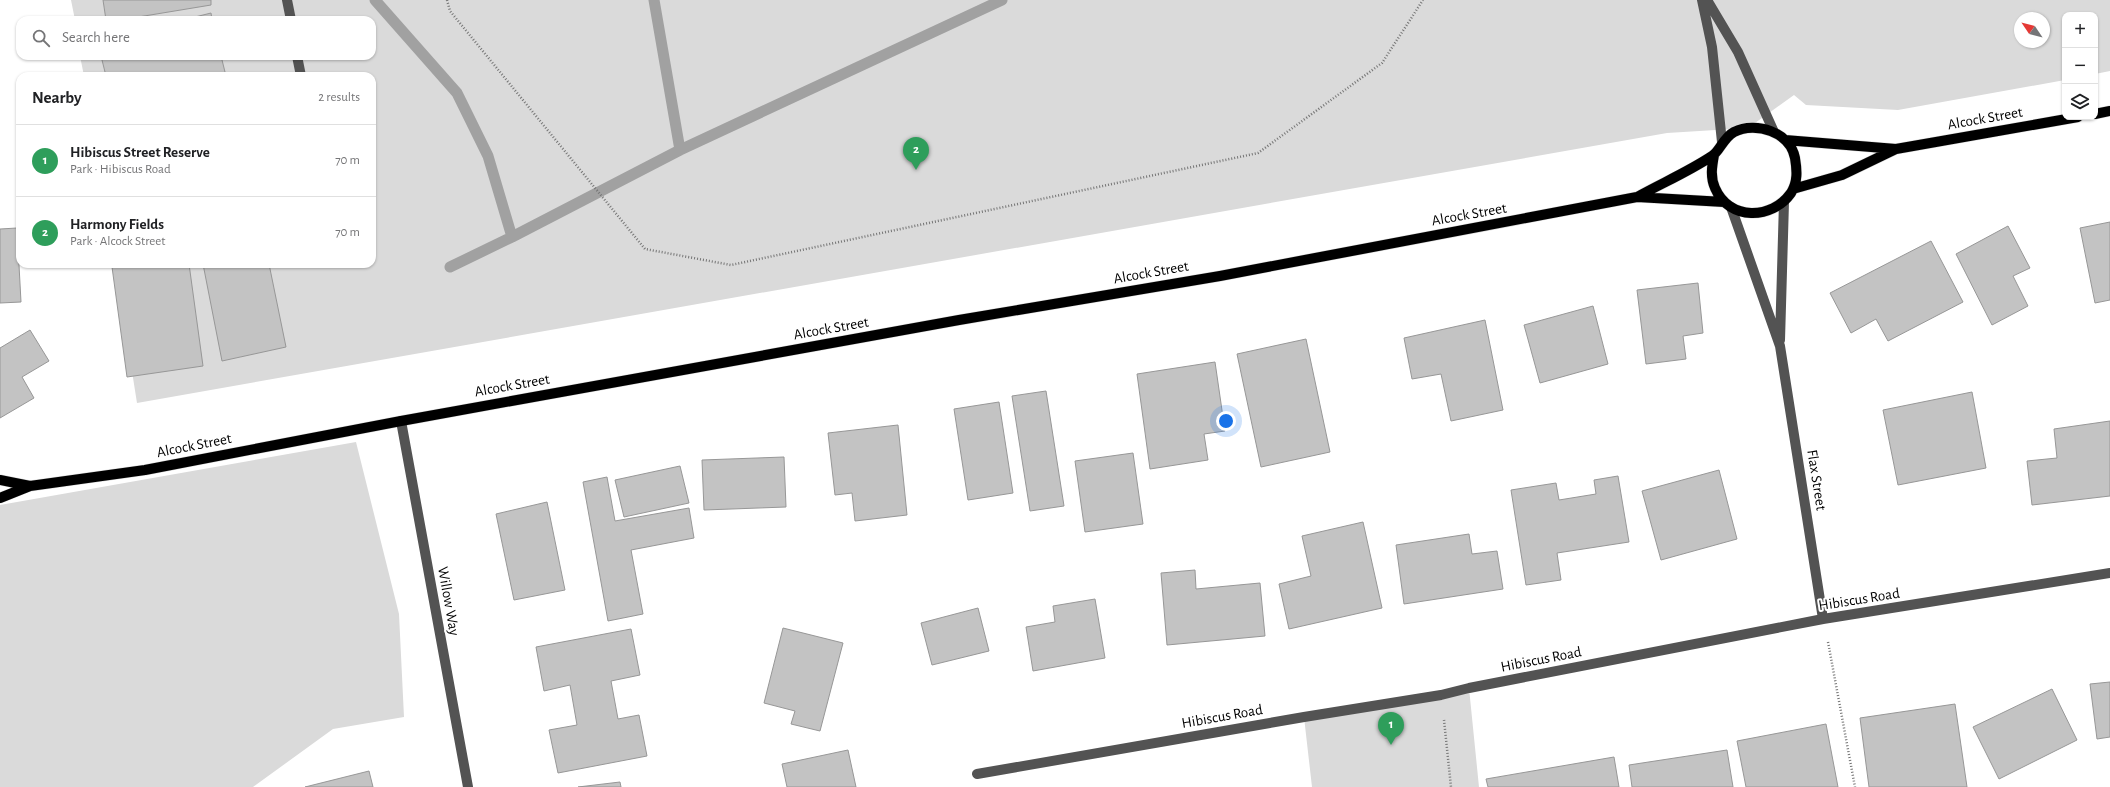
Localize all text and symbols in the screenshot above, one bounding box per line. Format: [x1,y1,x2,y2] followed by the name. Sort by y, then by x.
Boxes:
[2014,12,2050,48] north arrow
[2062,12,2098,120] map controls
[2062,12,2098,48] button: +
[16,16,376,60] search box
[30,27,52,49] icon: search
[62,30,130,45] text: Search here
[2062,48,2098,84] button: −
[2062,84,2098,120] button: layers
[32,89,82,106] text: Nearby
[318,91,360,104] text: 2 results
[1946,104,2024,132] street label: Alcock Street
[903,137,929,170] pin: 2
[70,145,210,160] text: Hibiscus Street Reserve
[43,154,47,167] text: 1
[335,154,360,167] text: 70 m
[70,163,171,176] text: Park · Hibiscus Road
[1430,200,1508,228] street label: Alcock Street
[70,217,164,232] text: Harmony Fields
[42,226,48,239] text: 2
[335,226,360,239] text: 70 m
[70,235,166,248] text: Park · Alcock Street
[1112,258,1190,286] street label: Alcock Street
[792,314,870,342] street label: Alcock Street
[473,371,551,399] street label: Alcock Street
[1216,411,1236,431] your location
[155,431,233,460] street label: Alcock Street
[1804,449,1829,512] street label: Flax Street
[435,565,462,637] street label: Willow Way
[1817,586,1901,613] street label: Hibiscus Road
[1499,644,1583,675] street label: Hibiscus Road
[1180,702,1264,731] street label: Hibiscus Road
[1378,712,1404,745] pin: 1

